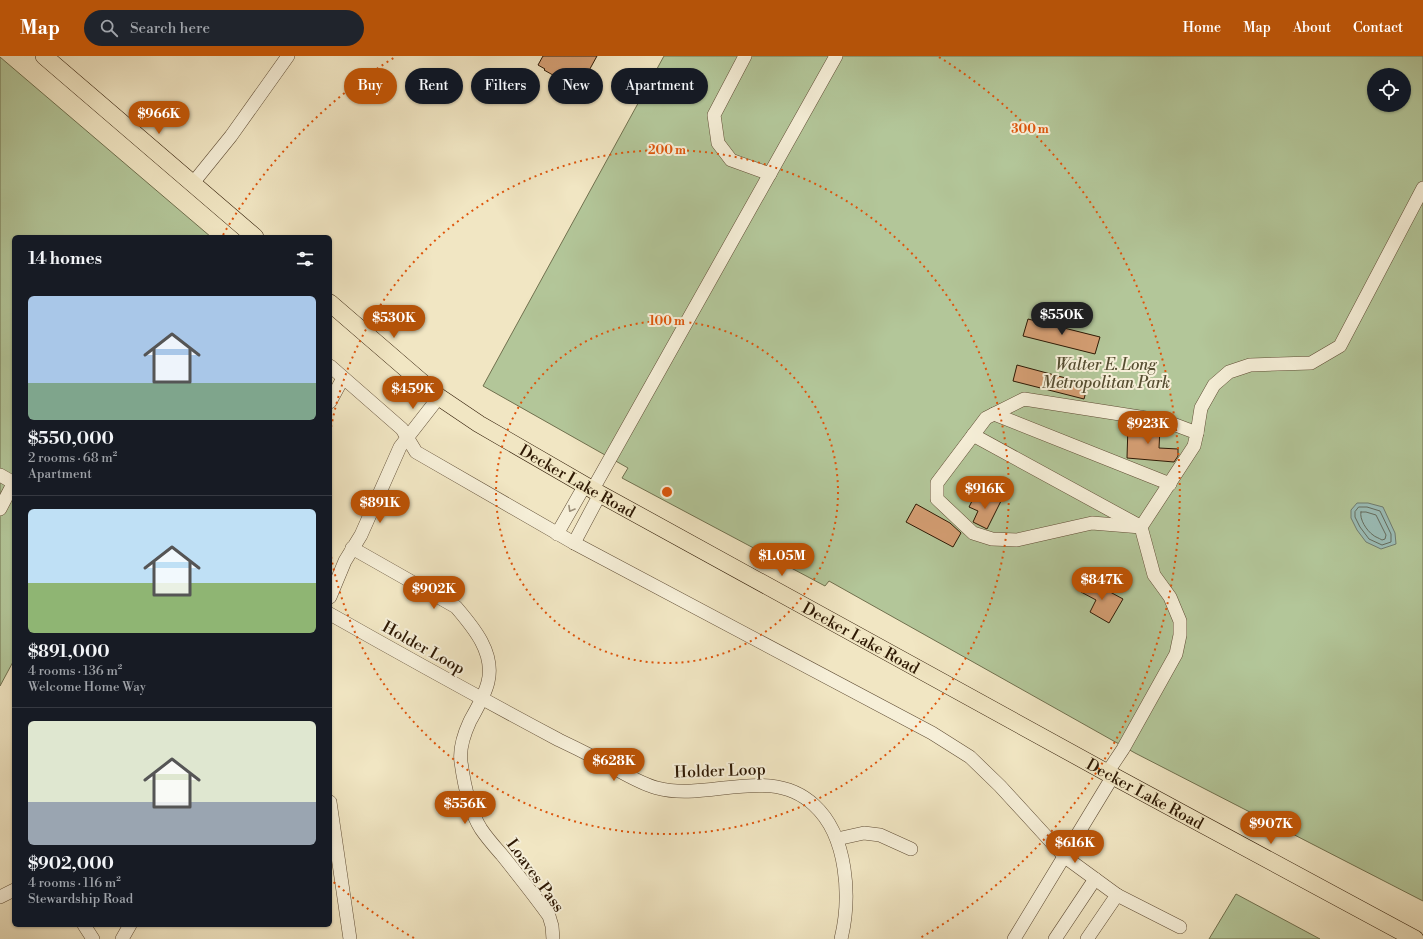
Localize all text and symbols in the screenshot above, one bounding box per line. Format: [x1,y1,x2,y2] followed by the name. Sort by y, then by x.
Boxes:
[84,10,364,46] search box
[20,16,60,40] text: Map
[98,17,120,39] icon: search
[130,19,210,38] text: Search here
[1183,19,1221,37] text: Home
[1243,19,1271,37] text: Map
[1293,19,1331,37] text: About
[1353,19,1403,37] text: Contact
[344,68,397,104] chip: Buy
[405,68,463,104] chip: Rent
[471,68,540,104] chip: Filters
[548,68,603,104] chip: New
[611,68,708,104] chip: Apartment
[1367,68,1411,112] map controls
[1367,68,1411,112] button: locate
[131,101,187,135] pin: $966K
[138,106,180,122] text: $966K
[1011,122,1049,137] text: 300 m
[648,143,686,158] text: 200 m
[28,248,102,270] text: 14 homes
[294,248,316,270] icon: filters
[1034,302,1090,336] pin: $550K
[366,305,422,339] pin: $530K
[1040,307,1084,323] text: $550K
[372,310,416,326] text: $530K
[649,314,685,329] text: 100 m
[136,322,208,394] icon: home
[1042,355,1170,393] park label: Walter E. Long Metropolitan Park
[385,376,441,410] pin: $459K
[391,381,435,397] text: $459K
[1120,411,1176,445] pin: $923K
[1127,416,1169,432] text: $923K
[28,428,114,450] text: $550,000
[515,440,639,523] street label: Decker Lake Road
[28,450,117,466] text: 2 rooms · 68 m²
[28,466,92,482] text: Apartment
[957,476,1013,510] pin: $916K
[965,481,1005,497] text: $916K
[660,485,674,499] centre of rings
[352,490,408,524] pin: $891K
[360,495,400,511] text: $891K
[568,505,575,512] one-way arrow
[136,535,208,607] icon: home
[749,543,815,577] pin: $1.05M
[758,548,806,564] text: $1.05M
[1074,567,1130,601] pin: $847K
[1081,572,1123,588] text: $847K
[406,576,462,610] pin: $902K
[412,581,456,597] text: $902K
[799,598,923,679] street label: Decker Lake Road
[379,617,468,679] street label: Holder Loop
[28,641,110,663] text: $891,000
[28,663,122,679] text: 4 rooms · 136 m²
[28,679,146,695] text: Welcome Home Way
[136,747,208,819] icon: home
[586,748,642,782] pin: $628K
[593,753,635,769] text: $628K
[1083,754,1207,834] street label: Decker Lake Road
[674,759,766,783] street label: Holder Loop
[437,791,493,825] pin: $556K
[444,796,486,812] text: $556K
[1243,811,1299,845] pin: $907K
[1249,816,1293,832] text: $907K
[1047,830,1103,864] pin: $616K
[502,835,569,916] street label: Loaves Pass
[1055,835,1095,851] text: $616K
[28,853,114,875] text: $902,000
[28,875,121,891] text: 4 rooms · 116 m²
[28,891,133,907] text: Stewardship Road

